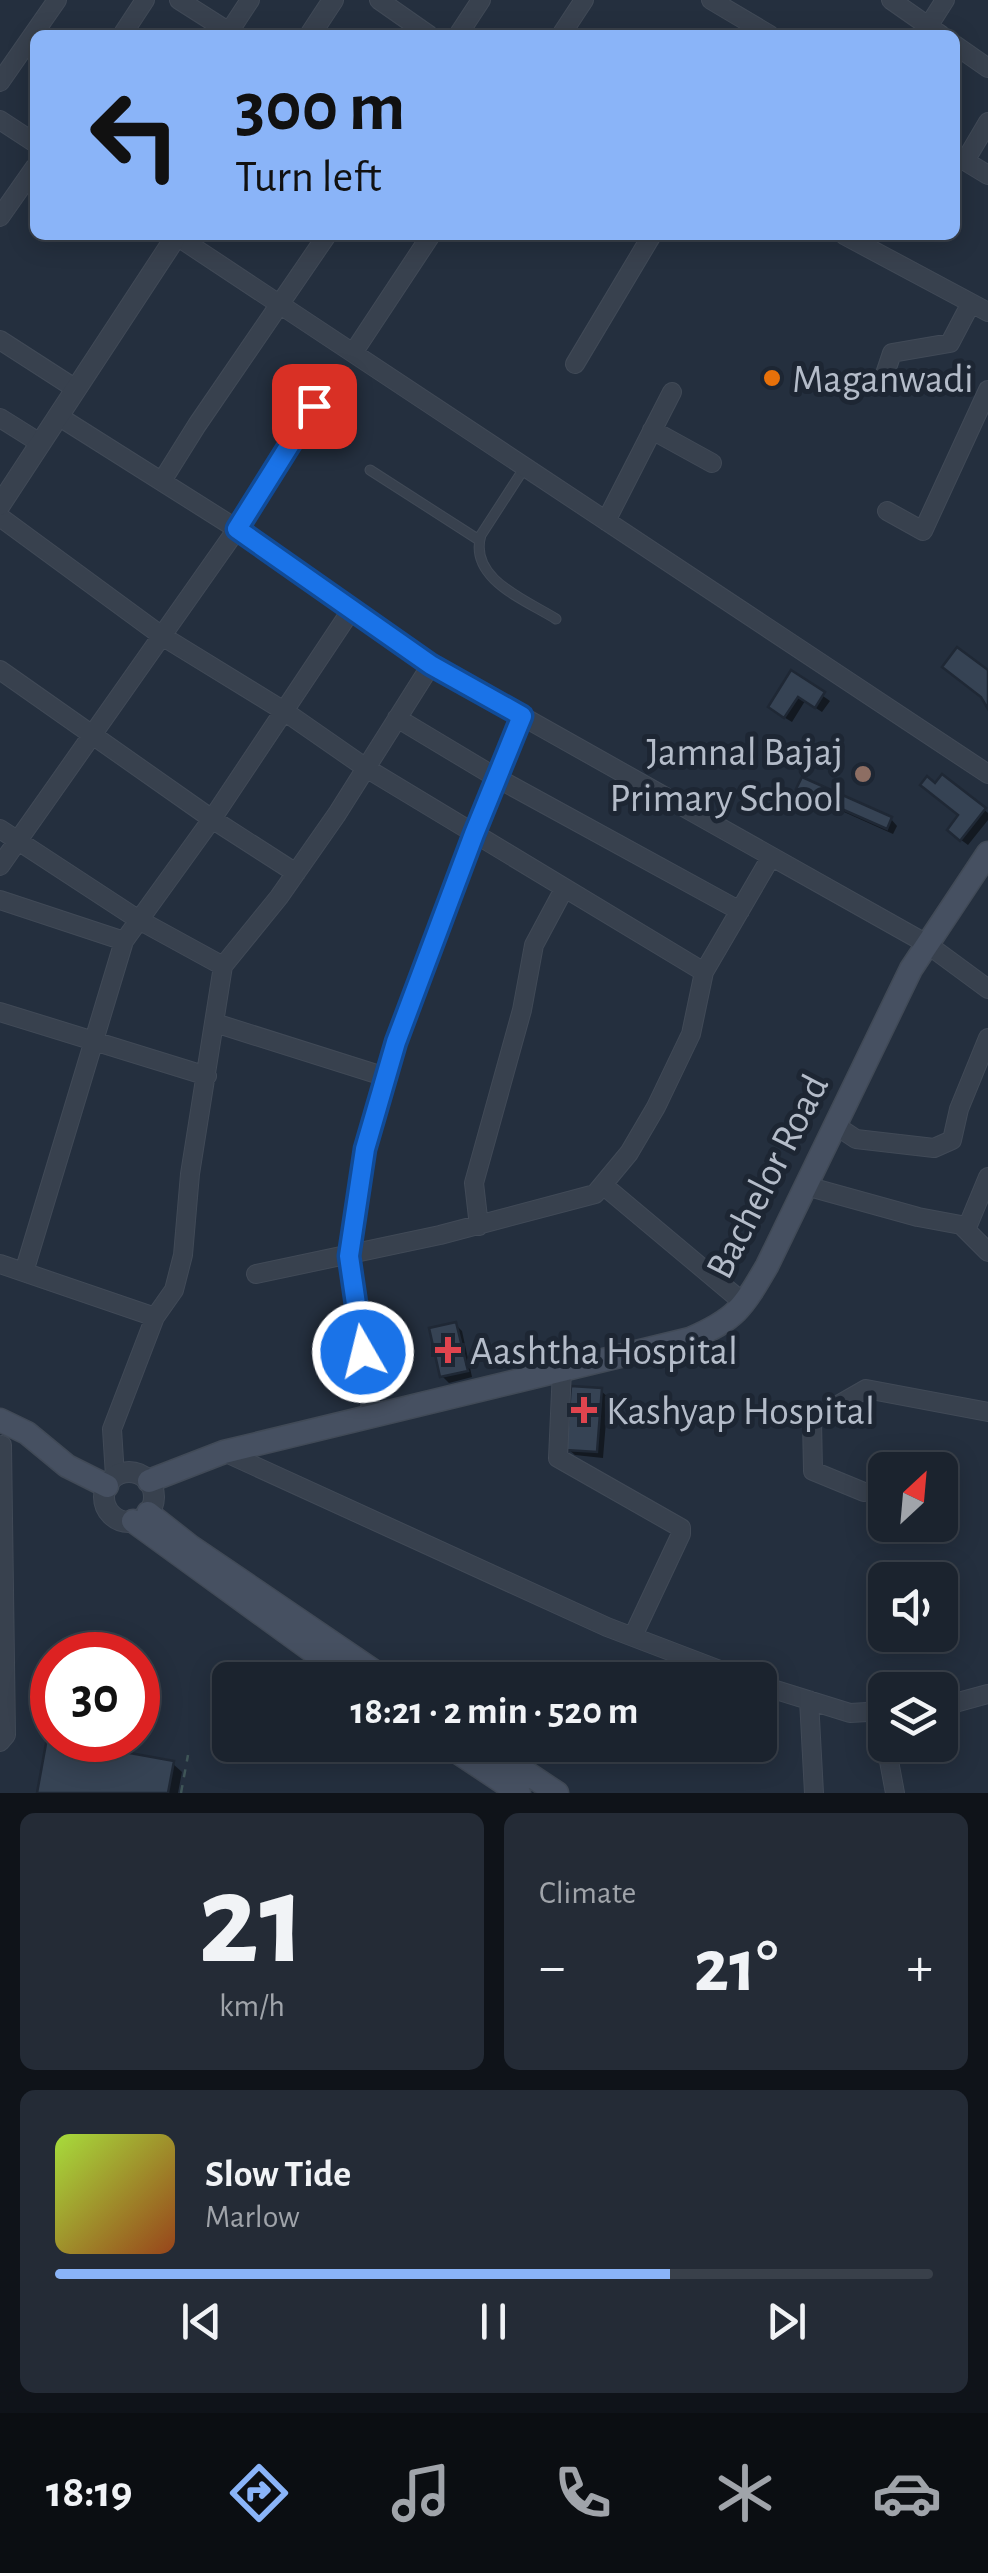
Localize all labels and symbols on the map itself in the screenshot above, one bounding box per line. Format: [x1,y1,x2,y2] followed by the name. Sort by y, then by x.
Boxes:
[792,360,974,400] place label: Maganwadi
[272,364,357,449] pin
[761,367,783,389] marker: Maganwadi
[610,733,843,819] place label: Jamnal Bajaj Primary School
[852,763,874,785] marker: Jamnal Bajaj Primary School
[699,1069,836,1285] street label: Bachelor Road
[311,1300,415,1404] position arrow
[470,1332,738,1372] place label: Aashtha Hospital
[435,1337,461,1363] marker: Aashtha Hospital
[606,1392,875,1432] place label: Kashyap Hospital
[571,1397,597,1423] marker: Kashyap Hospital
[868,1452,958,1542] north arrow
[30,1632,160,1762] speed limit sign: 30

